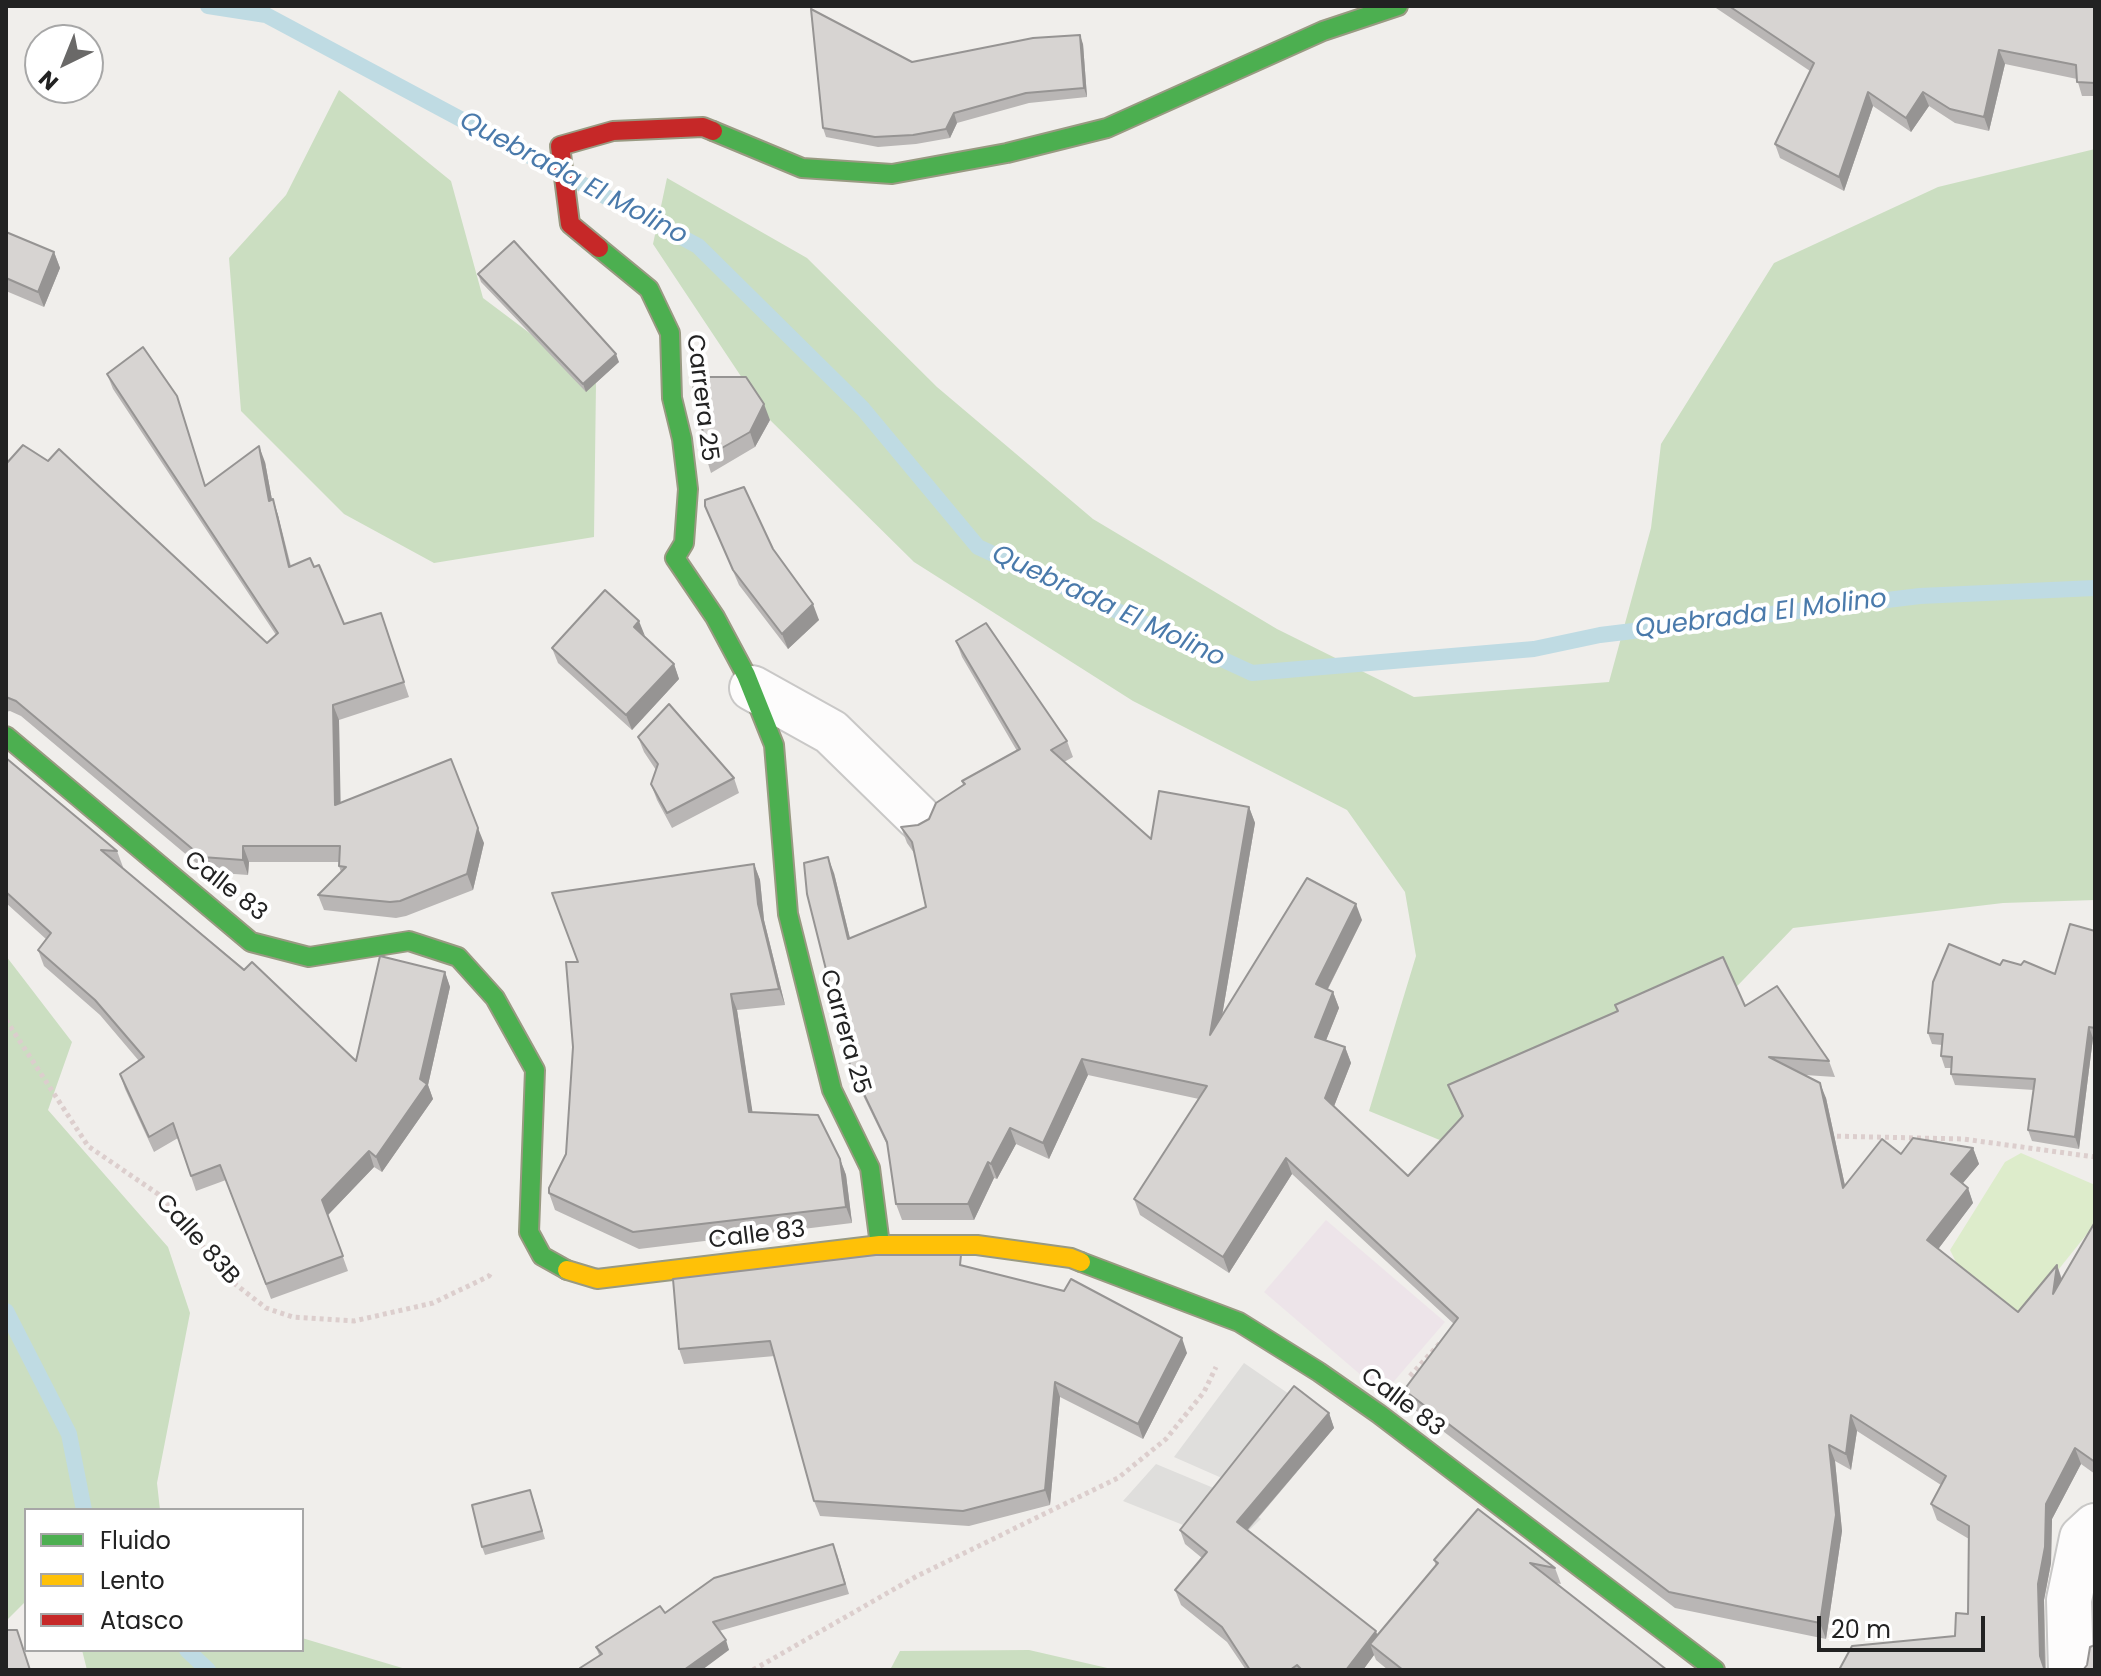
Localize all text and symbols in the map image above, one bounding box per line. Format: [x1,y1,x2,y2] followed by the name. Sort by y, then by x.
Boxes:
[24,24,104,104] north arrow
[32,63,65,97] text: N
[454,106,692,252] water label: Quebrada El Molino
[679,333,723,463] street label: Carrera 25
[986,539,1230,675] water label: Quebrada El Molino
[1633,584,1889,646] water label: Quebrada El Molino
[178,846,272,928] street label: Calle 83
[813,967,875,1097] street label: Carrera 25
[149,1189,245,1291] street label: Calle 83B
[707,1216,807,1256] street label: Calle 83
[1355,1362,1449,1444] street label: Calle 83
[24,1508,304,1652] legend
[100,1524,171,1557] text: Fluido
[100,1564,165,1597] text: Lento
[1821,1600,1989,1650] scale bar
[100,1604,184,1637] text: Atasco
[1831,1613,1891,1646] text: 20 m

